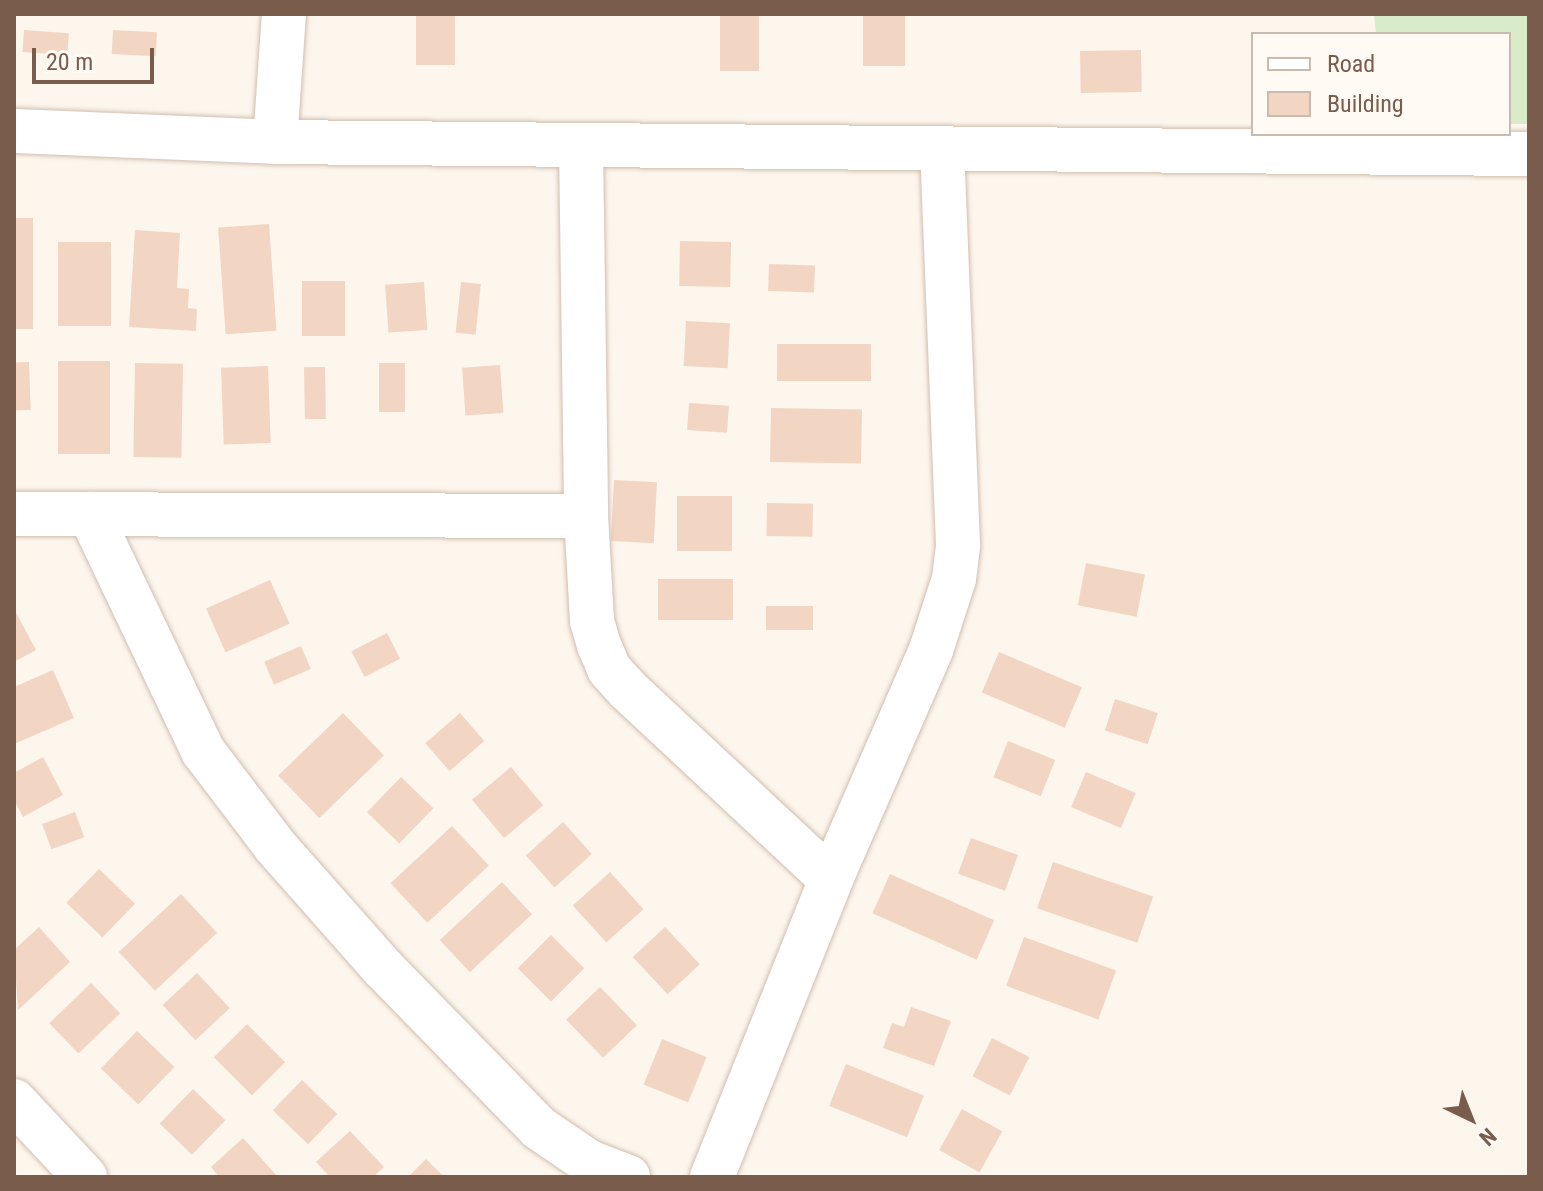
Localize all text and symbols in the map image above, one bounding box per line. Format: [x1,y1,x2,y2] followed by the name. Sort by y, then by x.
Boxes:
[36,32,158,82] scale bar
[1251,32,1511,136] legend
[46,48,93,76] text: 20 m
[1327,50,1375,78] text: Road
[1327,90,1404,118] text: Building
[1431,1079,1511,1159] north arrow
[1474,1123,1501,1151] text: N

